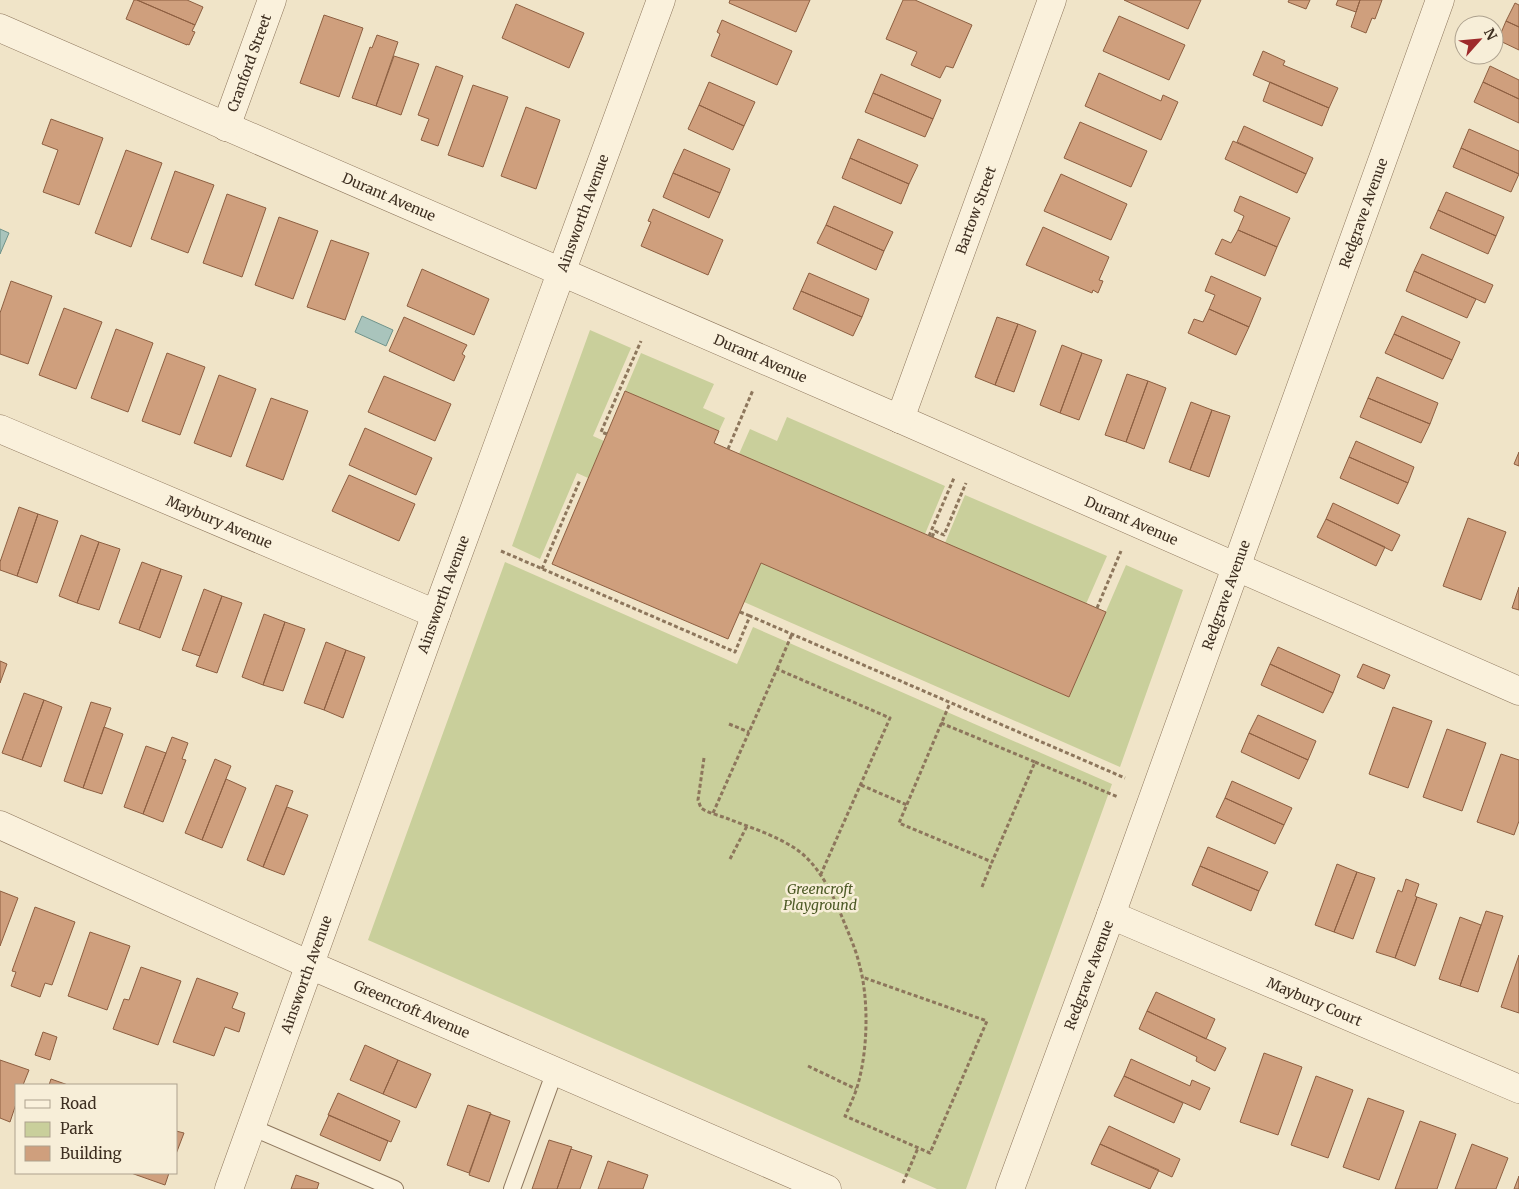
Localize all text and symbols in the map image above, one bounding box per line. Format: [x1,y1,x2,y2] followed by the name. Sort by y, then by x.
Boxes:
[223,11,275,114] street label: Cranford Street
[1454,15,1504,65] north arrow
[1480,25,1501,43] text: N
[553,152,613,275] street label: Ainsworth Avenue
[1335,156,1391,270] street label: Redgrave Avenue
[952,163,1000,257] street label: Bartow Street
[339,169,438,225] street label: Durant Avenue
[711,330,810,387] street label: Durant Avenue
[163,492,275,552] street label: Maybury Avenue
[1082,492,1181,549] street label: Durant Avenue
[413,533,473,657] street label: Ainsworth Avenue
[1198,538,1254,652] street label: Redgrave Avenue
[783,880,857,914] park label: Greencroft Playground
[276,913,336,1037] street label: Ainsworth Avenue
[1060,918,1117,1032] street label: Redgrave Avenue
[1264,973,1365,1030] street label: Maybury Court
[351,976,472,1042] street label: Greencroft Avenue
[15,1084,178,1174] legend
[60,1094,96,1113] text: Road
[60,1119,94,1138] text: Park
[60,1144,122,1163] text: Building

